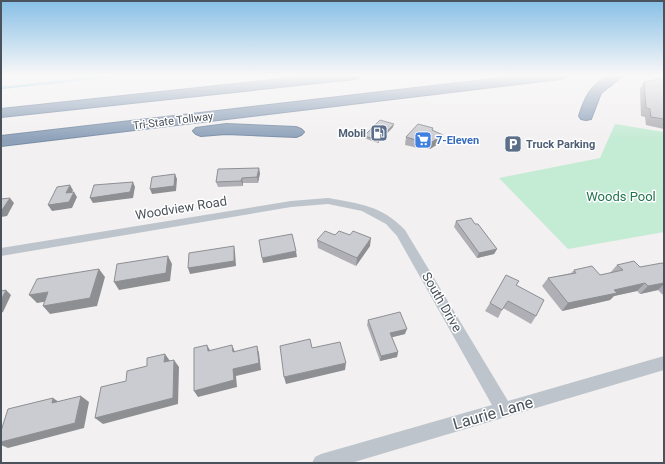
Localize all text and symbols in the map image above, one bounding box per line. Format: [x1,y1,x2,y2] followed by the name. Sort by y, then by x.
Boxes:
[132,110,215,132] street label: Tri-State Tollway
[369,123,389,143] fuel station icon: Mobil
[338,127,366,140] place label: Mobil
[413,130,433,150] supermarket icon: 7-Eleven
[436,134,479,147] place label: 7-Eleven
[503,134,523,154] parking icon: Truck Parking
[526,138,595,151] place label: Truck Parking
[586,189,656,204] park label: Woods Pool
[134,193,228,223] street label: Woodview Road
[419,270,465,334] street label: South Drive
[451,392,535,434] street label: Laurie Lane

